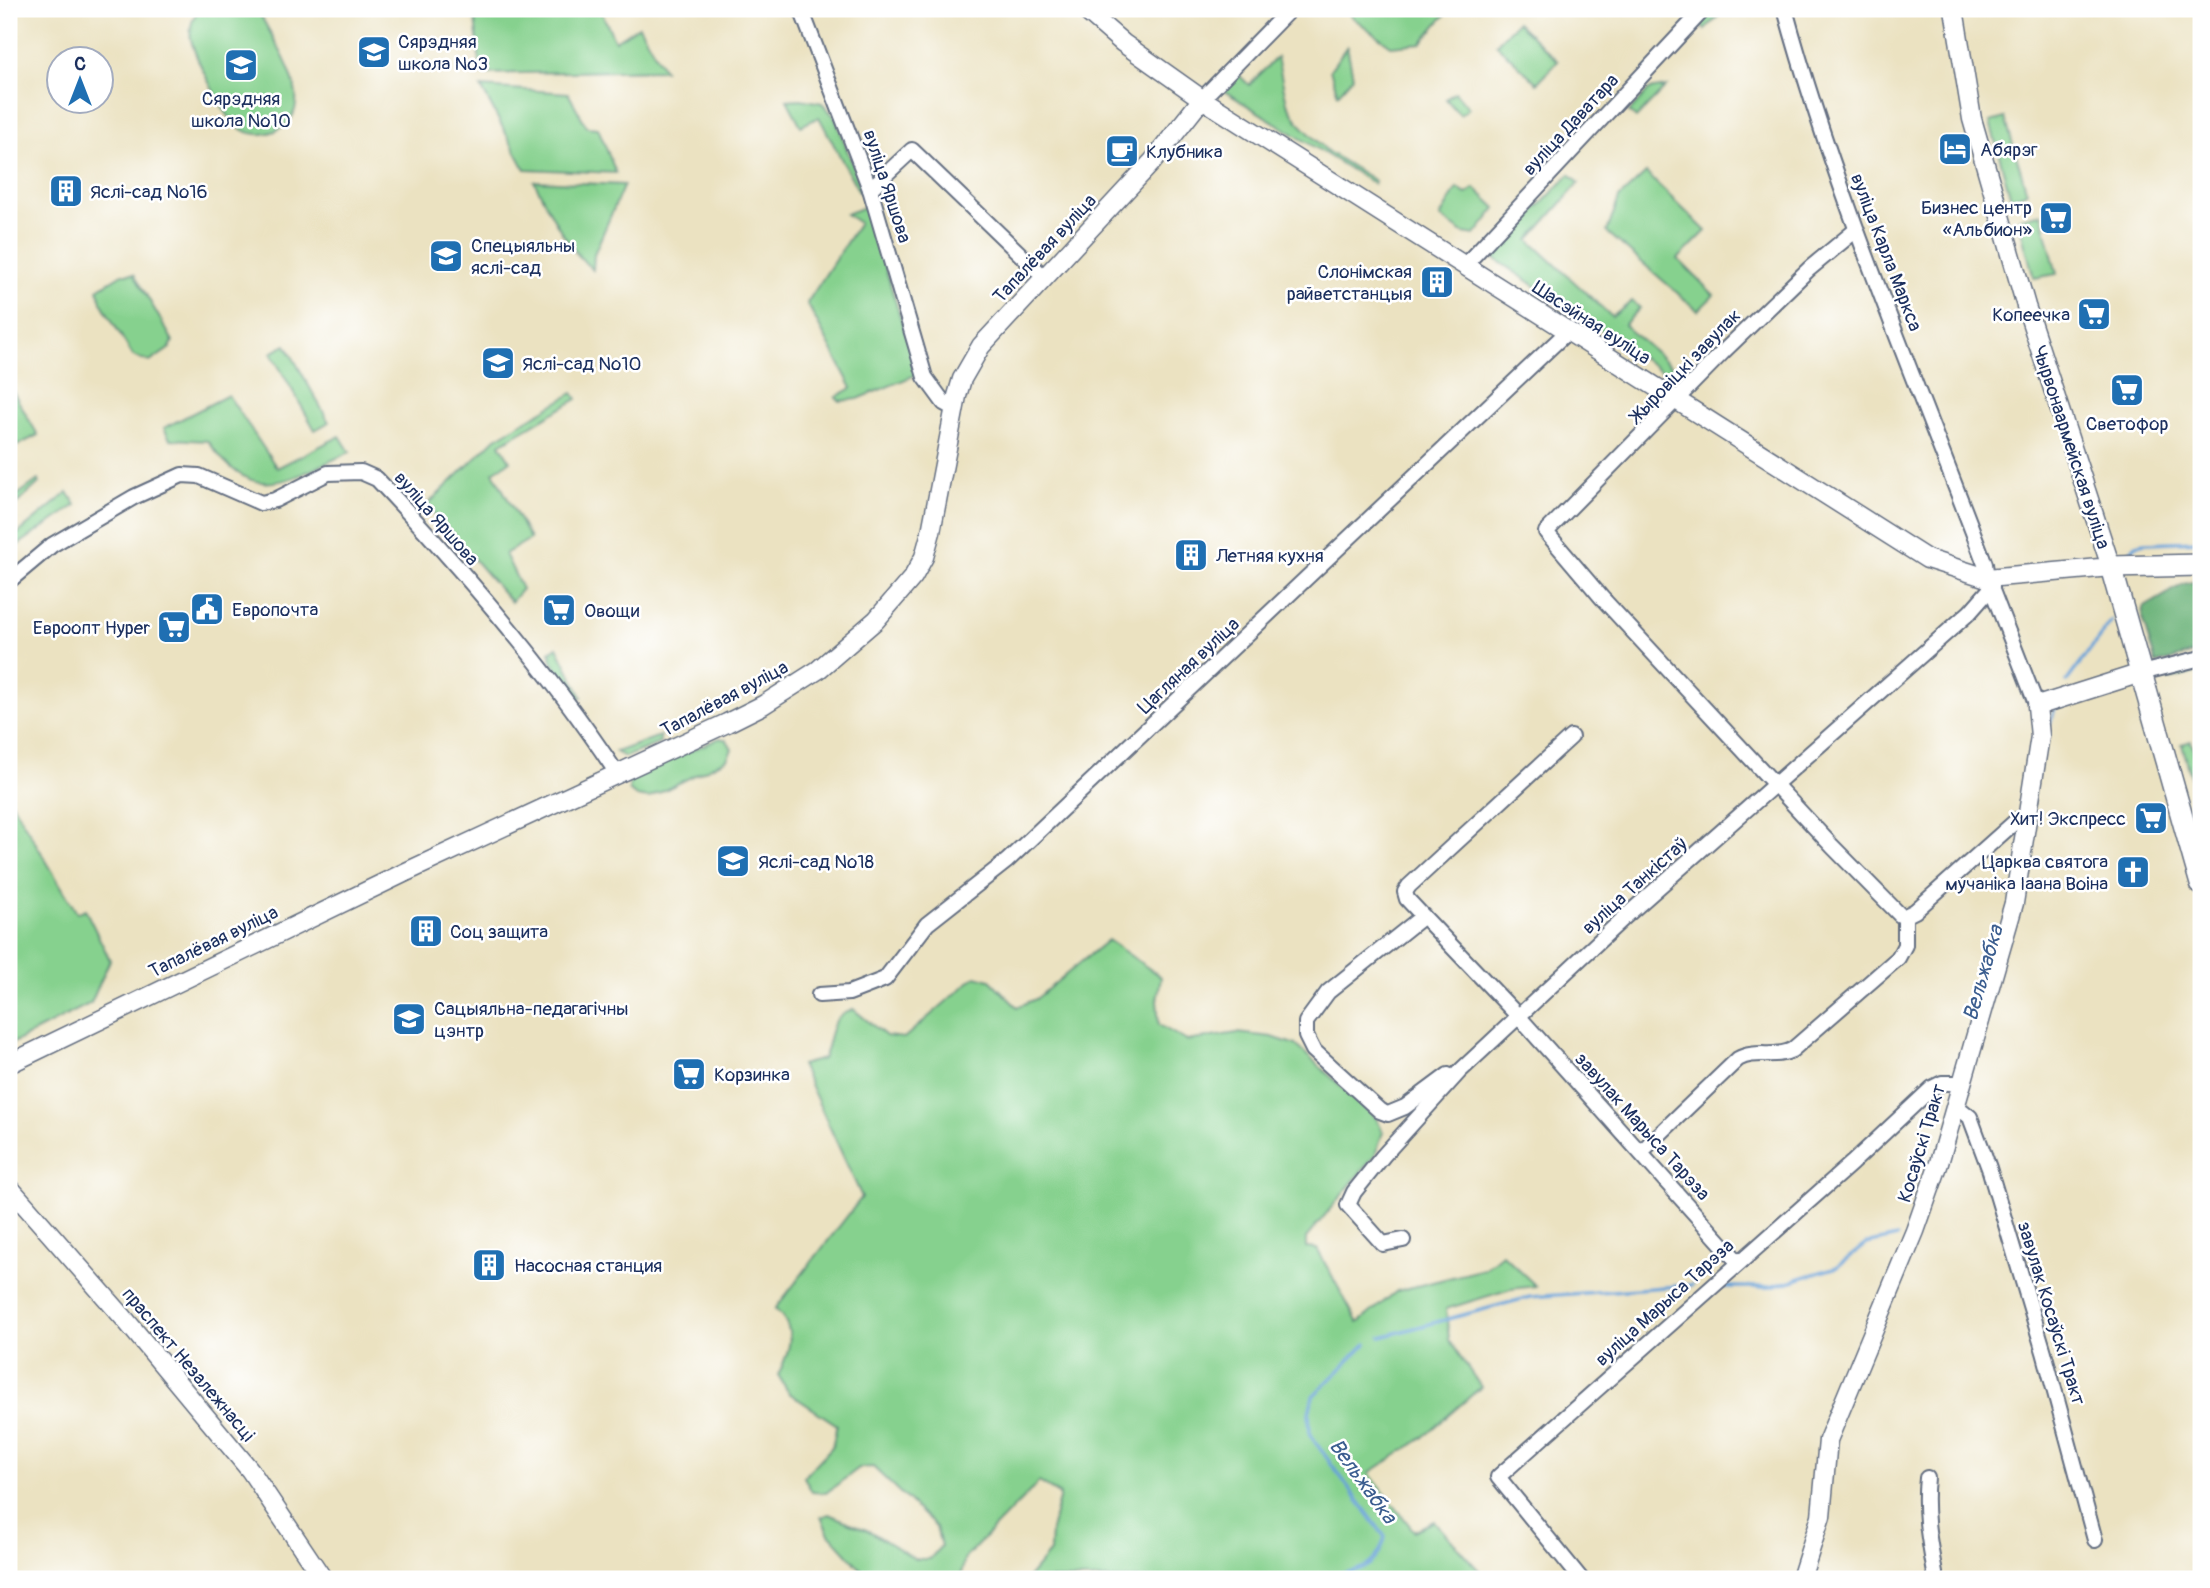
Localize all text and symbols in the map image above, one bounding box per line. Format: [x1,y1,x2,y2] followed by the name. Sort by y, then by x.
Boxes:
[398,30,488,76] place label: Сярэдняя школа №3
[355,33,393,71] school or university icon: Сярэдняя школа №3
[46,46,116,116] north arrow
[222,46,260,84] school or university icon: Сярэдняя школа №10
[74,52,86,76] text: С
[1518,69,1624,181] street label: вуліца Даватара
[191,87,291,133] place label: Сярэдняя школа №10
[857,127,917,246] street label: вуліца Яршова
[1936,130,1974,168] hotel icon: Абярэг
[1103,132,1141,170] cafe icon: Клубника
[1980,138,2038,162] place label: Абярэг
[1146,140,1223,164] place label: Клубника
[1845,170,1927,335] street label: вуліца Карла Маркса
[47,172,85,210] building icon: Яслі-сад №16
[90,180,208,204] place label: Яслі-сад №16
[988,189,1102,308] street label: Тапалёвая вуліца
[1921,196,2032,242] place label: Бизнес центр «Альбион»
[2037,199,2075,237] supermarket icon: Бизнес центр «Альбион»
[471,234,575,280] place label: Спецыяльны яслі-сад
[427,237,465,275] school or university icon: Спецыяльны яслі-сад
[1287,260,1412,306] place label: Слонімская райветстанцыя
[1418,263,1456,301] building icon: Слонімская райветстанцыя
[1528,276,1655,370] street label: Шасэйная вуліца
[2075,295,2113,333] supermarket icon: Копеечка
[1992,303,2070,327] place label: Копеечка
[1623,304,1746,430] street label: Жыровіцкі завулак
[2027,343,2115,552] street label: Чырвонаармейская вуліца
[479,344,517,382] school or university icon: Яслі-сад №10
[522,352,642,376] place label: Яслі-сад №10
[2108,371,2146,409] supermarket icon: Светофор
[2086,412,2168,436] place label: Светофор
[389,466,484,571] street label: вуліца Яршова
[1172,536,1210,574] building icon: Летняя кухня
[1215,544,1324,568] place label: Летняя кухня
[188,590,226,628] public building icon: Европочта
[540,591,578,629] supermarket icon: Овощи
[232,598,318,622] place label: Европочта
[584,599,640,623] place label: Овощи
[155,608,193,646] supermarket icon: Евроопт Hyper
[1133,612,1245,719] street label: Цагляная вуліца
[33,616,150,640] place label: Евроопт Hyper
[657,655,792,743] street label: Тапалёвая вуліца
[2132,799,2170,837] supermarket icon: Хит! Экспресс
[2010,807,2126,831] place label: Хит! Экспресс
[1577,832,1692,939] street label: вуліца Танкістаў
[714,842,752,880] school or university icon: Яслі-сад №18
[758,850,874,874] place label: Яслі-сад №18
[1945,850,2108,896] place label: Царква святога мучаніка Іаана Воіна
[2114,853,2152,891] church icon: Царква святога мучаніка Іаана Воіна
[145,900,282,984] street label: Тапалёвая вуліца
[407,912,445,950] building icon: Соц защита
[450,920,548,944] place label: Соц защита
[1957,921,2010,1024] water label: Вельжабка
[434,997,629,1043] place label: Сацыяльна-педагагічны цэнтр
[390,1000,428,1038] school or university icon: Сацыяльна-педагагічны цэнтр
[1569,1048,1715,1206] street label: завулак Марыса Тарэза
[670,1055,708,1093] supermarket icon: Корзинка
[714,1063,790,1087] place label: Корзинка
[1893,1081,1951,1205] street label: Косаўскі Тракт
[2012,1219,2091,1408] street label: завулак Косаўскі Тракт
[1590,1234,1739,1371] street label: вуліца Марыса Тарэза
[470,1246,508,1284] building icon: Насосная станция
[514,1254,662,1278] place label: Насосная станция
[117,1283,260,1447] street label: праспект Незалежнасці
[1323,1434,1403,1530] water label: Вельжабка

